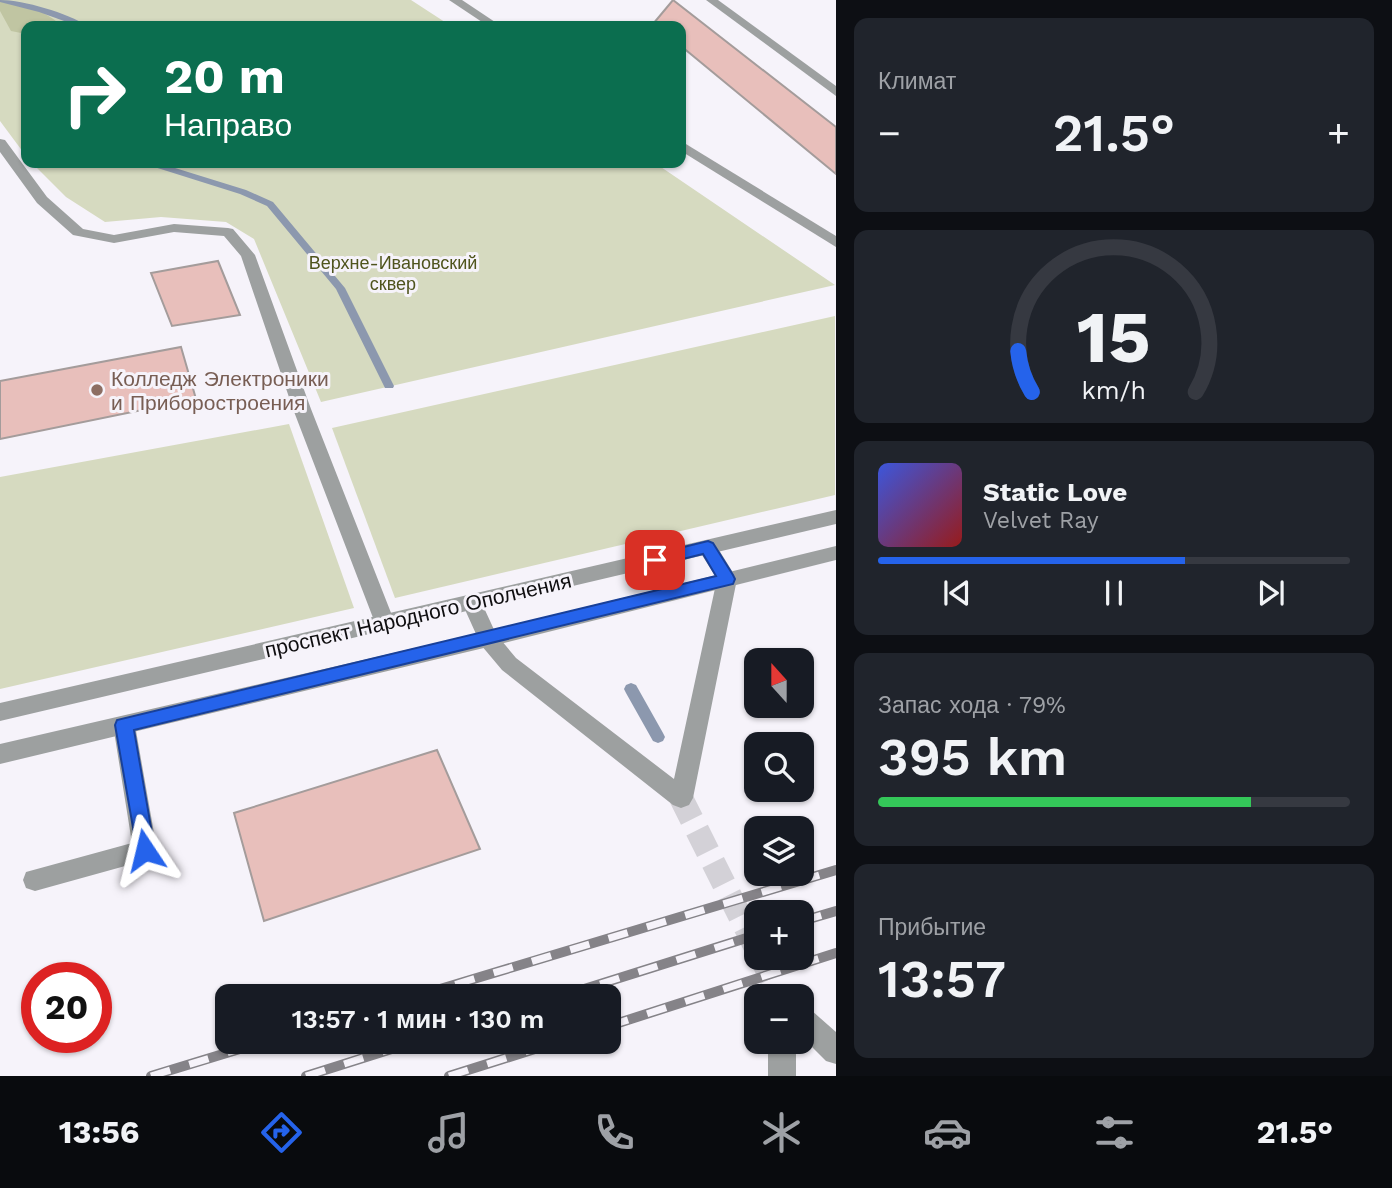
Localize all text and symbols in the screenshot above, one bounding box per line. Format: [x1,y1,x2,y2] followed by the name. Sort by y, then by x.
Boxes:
[164,47,285,105] text: 20 m
[49,49,140,140] icon: right
[878,68,956,95] text: Климат
[1053,103,1175,164] text: 21.5°
[164,106,292,144] text: Направо
[878,111,901,155] text: −
[1327,111,1350,155] text: +
[309,252,477,294] park label: Верхне-Ивановский сквер
[1077,295,1151,381] text: 15
[111,366,329,415] place label: Колледж Электроники и Приборостроения
[1082,376,1146,405] text: km/h
[89,382,105,398] marker: Колледж Электроники и Приборостроения
[983,477,1127,507] text: Static Love
[983,507,1099,534] text: Velvet Ray
[625,530,685,590] pin
[636,541,674,579] icon: arrive
[262,568,574,662] street label: проспект Народного Ополчения
[938,574,976,612] icon: previous
[1095,574,1133,612] icon: pause
[1252,574,1290,612] icon: next
[744,648,814,718] north arrow
[744,648,814,1054] map controls
[878,692,1066,719] text: Запас хода · 79%
[878,727,1067,788] text: 395 km
[744,732,814,802] button: search
[108,813,182,887] position arrow
[744,816,814,886] button: layers
[744,900,814,970] button: +
[878,914,986,941] text: Прибытие
[878,949,1006,1010] text: 13:57
[21,962,112,1053] speed limit sign: 20
[744,984,814,1054] button: −
[292,1004,544,1034] text: 13:57 · 1 мин · 130 m
[257,1108,306,1157] icon: directions
[424,1108,473,1157] icon: music
[590,1108,639,1157] icon: phone
[757,1108,806,1157] icon: climate
[923,1108,972,1157] icon: car
[1090,1108,1139,1157] icon: filters
[59,1113,140,1151] text: 13:56
[1257,1113,1333,1151] text: 21.5°

